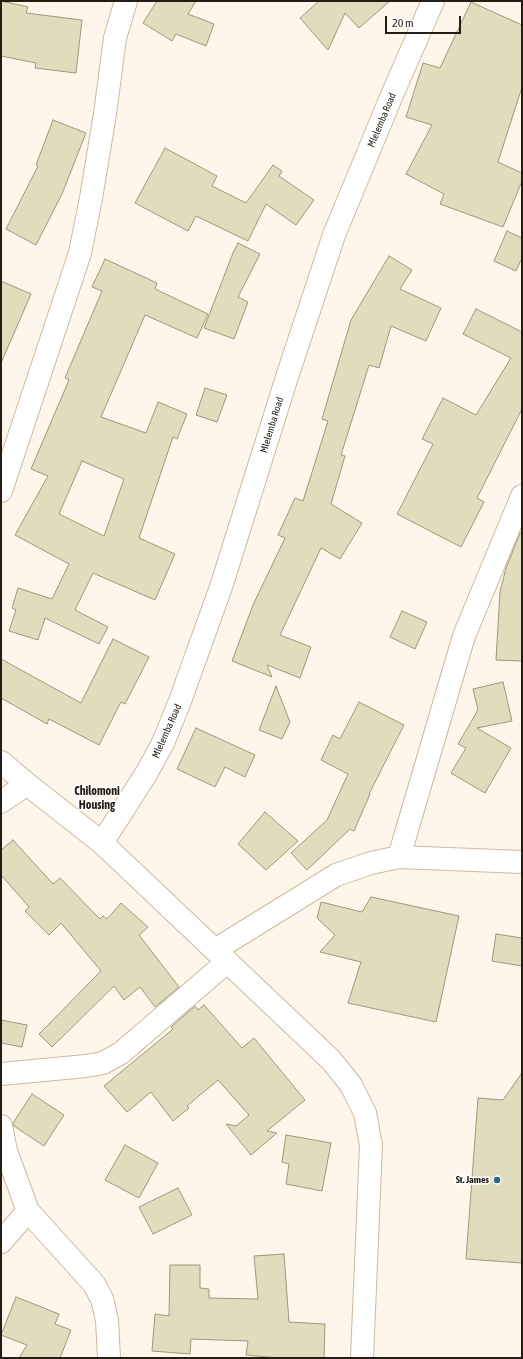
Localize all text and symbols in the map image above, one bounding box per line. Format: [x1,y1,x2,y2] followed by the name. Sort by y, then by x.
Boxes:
[387,8,463,34] scale bar
[392,16,414,30] text: 20 m
[365,91,399,149] street label: Mlelemba Road
[258,396,286,454] street label: Mlelemba Road
[150,702,184,760] street label: Mlelemba Road
[74,784,120,812] district label: Chilomoni Housing
[456,1174,489,1186] place label: St. James
[492,1175,502,1185] marker: St. James

